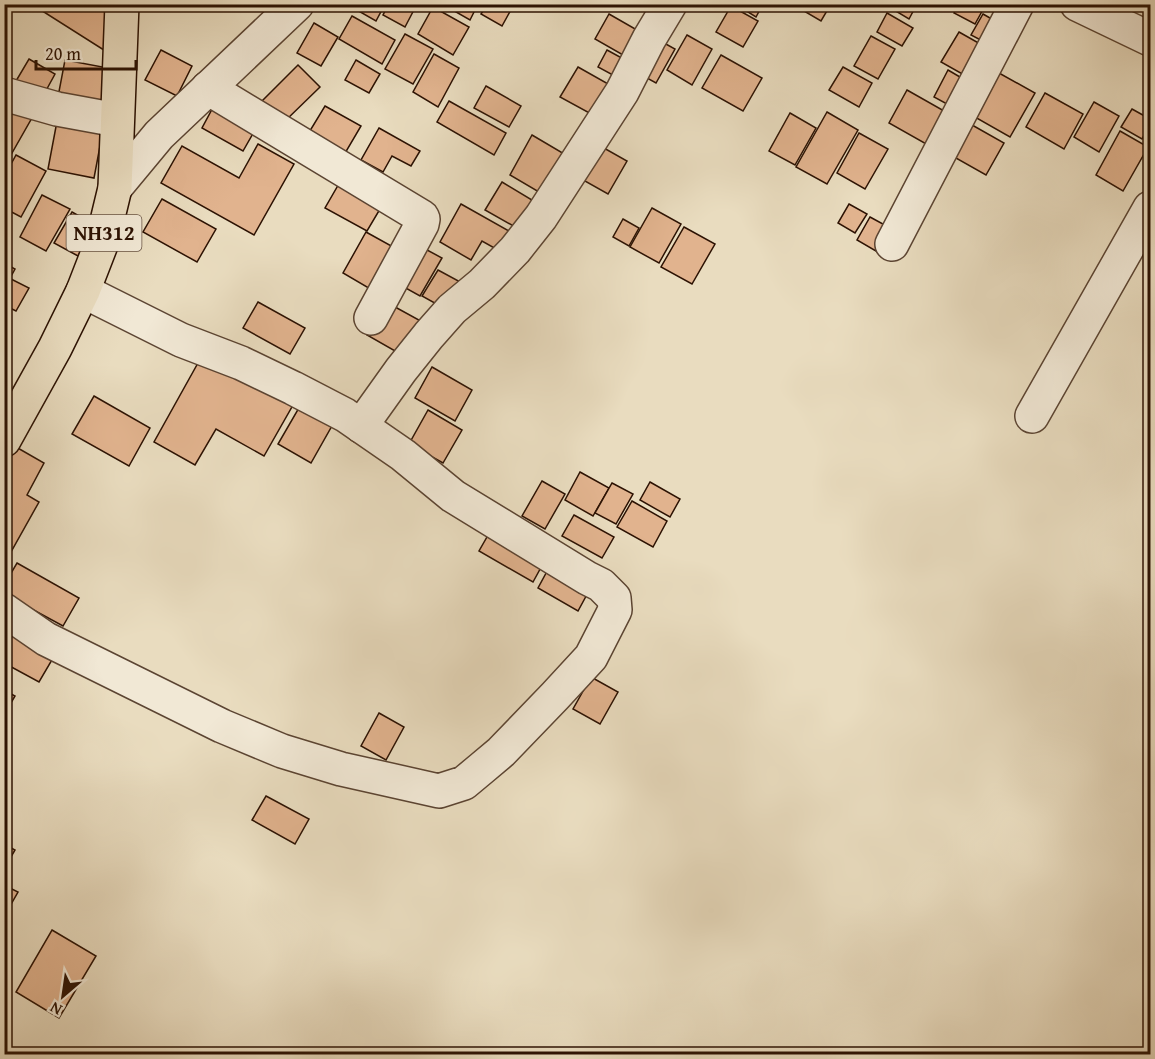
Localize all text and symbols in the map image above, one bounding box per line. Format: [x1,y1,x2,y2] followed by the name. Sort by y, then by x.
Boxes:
[36,33,136,71] scale bar
[45,40,81,67] text: 20 m
[66,215,142,251] road number: NH312
[33,966,93,1026] north arrow
[45,996,66,1022] text: N

